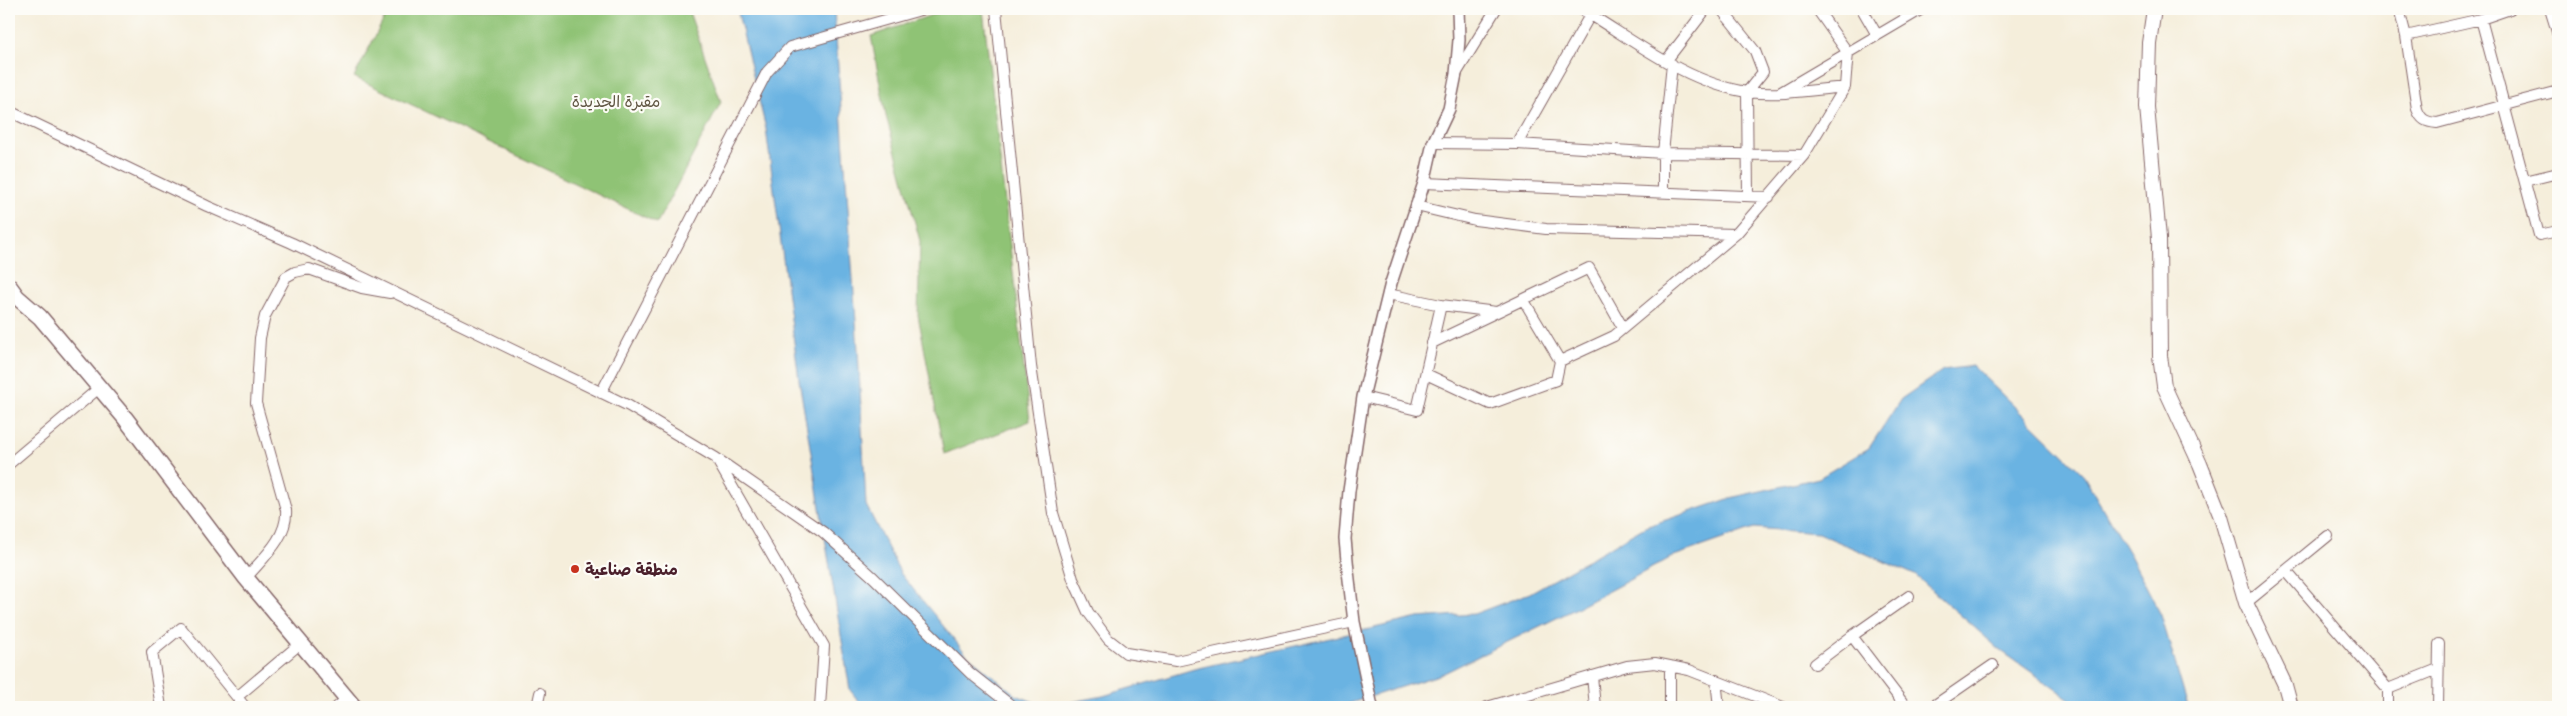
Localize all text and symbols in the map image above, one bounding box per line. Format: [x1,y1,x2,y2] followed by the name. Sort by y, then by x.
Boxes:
[572,87,660,116] park label: مقبرة الجديدة
[585,555,678,584] place label: منطقة صناعية
[569,563,581,575] marker: منطقة صناعية

